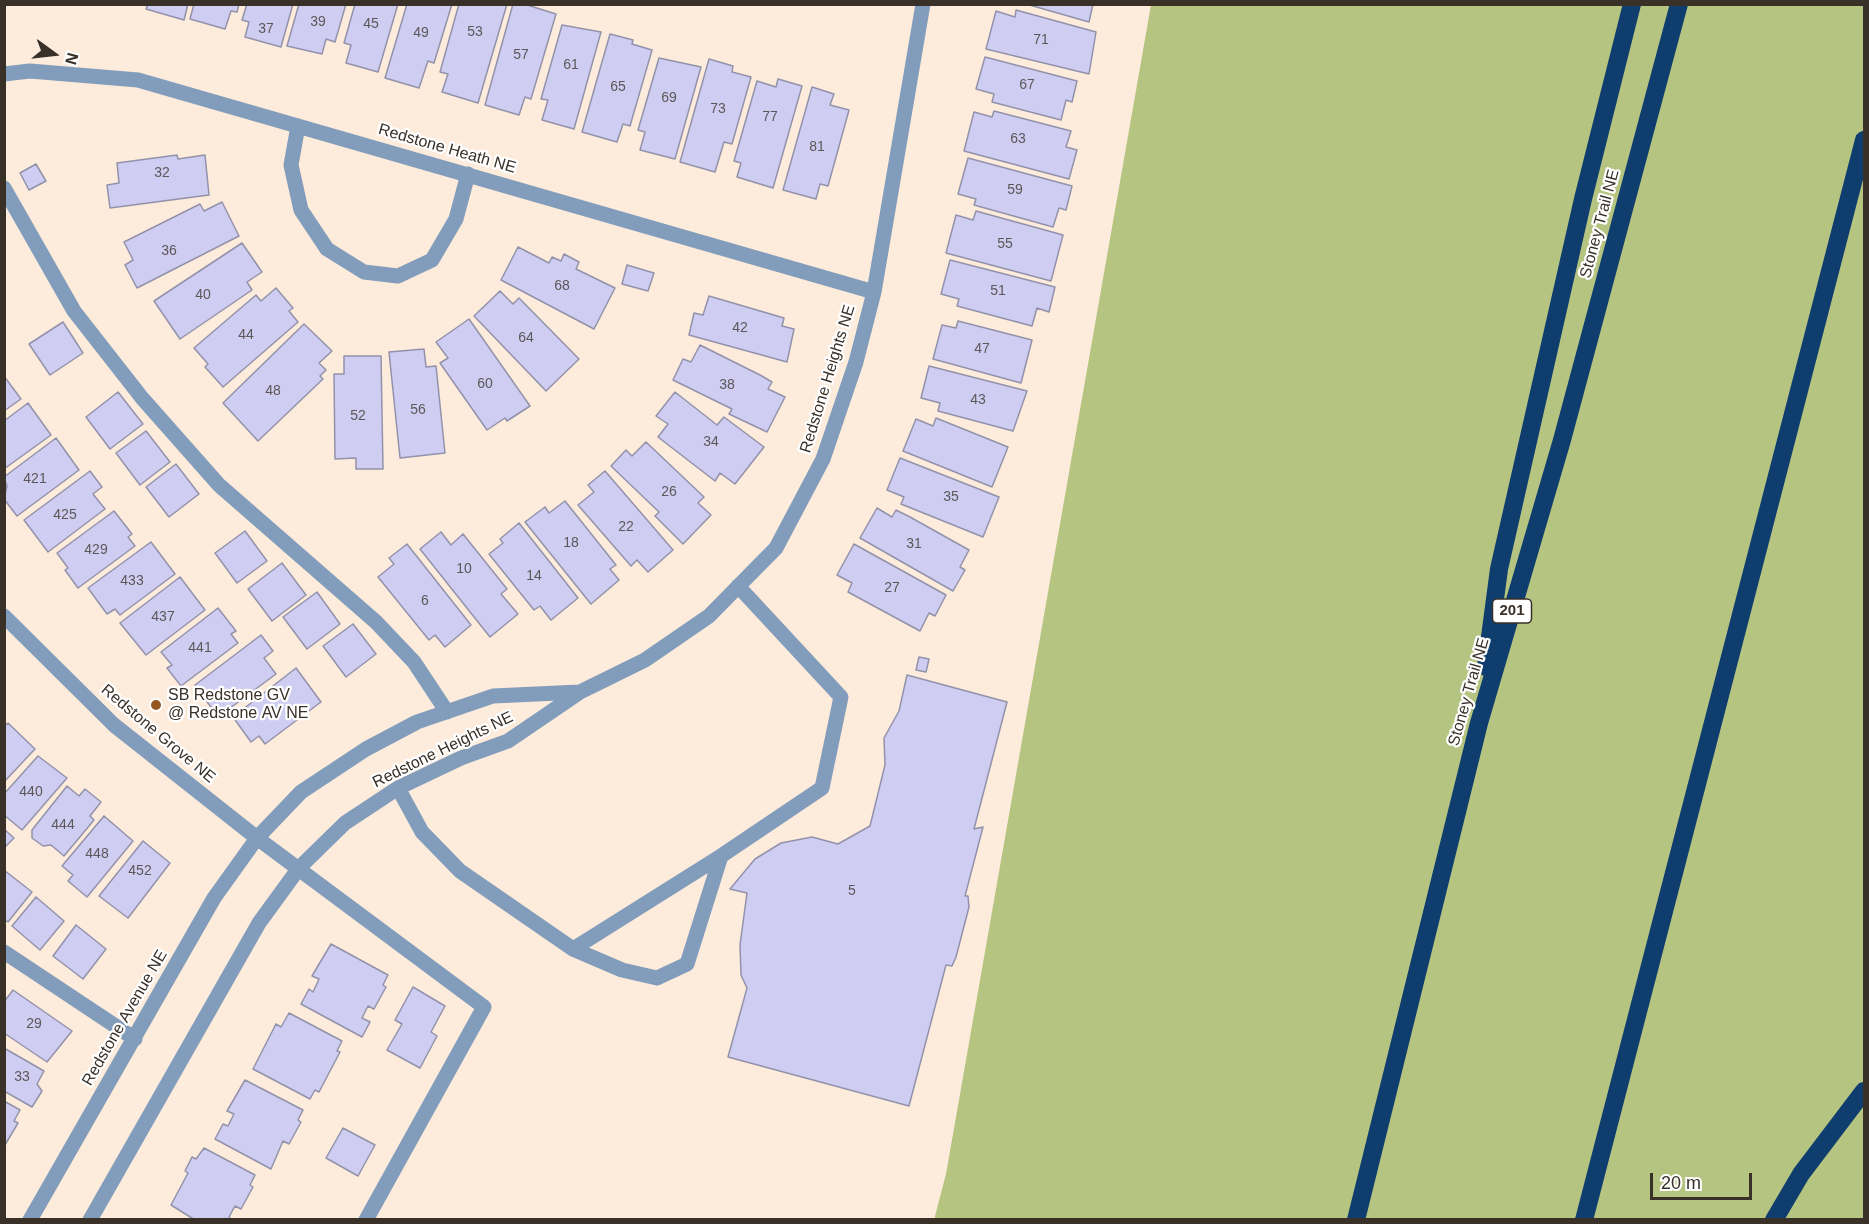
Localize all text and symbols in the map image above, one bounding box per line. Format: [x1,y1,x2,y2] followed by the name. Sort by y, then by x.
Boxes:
[310,14,326,30] house number: 39
[363,16,379,32] house number: 45
[258,21,274,37] house number: 37
[24,24,84,84] north arrow
[467,24,483,40] house number: 53
[413,25,429,41] house number: 49
[1033,32,1049,48] house number: 71
[513,47,529,63] house number: 57
[62,51,82,67] text: N
[563,57,579,73] house number: 61
[1019,77,1035,93] house number: 67
[610,79,626,95] house number: 65
[661,90,677,106] house number: 69
[710,101,726,117] house number: 73
[762,109,778,125] house number: 77
[376,120,518,178] street label: Redstone Heath NE
[1010,131,1026,147] house number: 63
[809,139,825,155] house number: 81
[154,165,170,181] house number: 32
[1576,168,1624,280] street label: Stoney Trail NE
[1007,182,1023,198] house number: 59
[997,236,1013,252] house number: 55
[161,243,177,259] house number: 36
[554,278,570,294] house number: 68
[990,283,1006,299] house number: 51
[195,287,211,303] house number: 40
[796,303,860,455] street label: Redstone Heights NE
[732,320,748,336] house number: 42
[238,327,254,343] house number: 44
[518,330,534,346] house number: 64
[974,341,990,357] house number: 47
[477,376,493,392] house number: 60
[719,377,735,393] house number: 38
[265,383,281,399] house number: 48
[970,392,986,408] house number: 43
[410,402,426,418] house number: 56
[350,408,366,424] house number: 52
[703,434,719,450] house number: 34
[23,471,47,487] house number: 421
[661,484,677,500] house number: 26
[943,489,959,505] house number: 35
[53,507,77,523] house number: 425
[618,519,634,535] house number: 22
[563,535,579,551] house number: 18
[906,536,922,552] house number: 31
[84,542,108,558] house number: 429
[456,561,472,577] house number: 10
[526,568,542,584] house number: 14
[120,573,144,589] house number: 433
[884,580,900,596] house number: 27
[421,593,429,609] house number: 6
[1492,599,1532,623] road number: 201
[151,609,175,625] house number: 437
[1444,636,1494,748] street label: Stoney Trail NE
[188,640,212,656] house number: 441
[97,681,219,787] street label: Redstone Grove NE
[168,686,308,724] place label: SB Redstone GV @ Redstone AV NE
[149,698,163,712] marker: SB Redstone GV @ Redstone AV NE
[370,708,516,792] street label: Redstone Heights NE
[19,784,43,800] house number: 440
[51,817,75,833] house number: 444
[85,846,109,862] house number: 448
[128,863,152,879] house number: 452
[848,883,856,899] house number: 5
[78,947,172,1089] street label: Redstone Avenue NE
[26,1016,42,1032] house number: 29
[14,1069,30,1085] house number: 33
[1653,1161,1755,1199] scale bar
[1661,1173,1701,1193] text: 20 m

